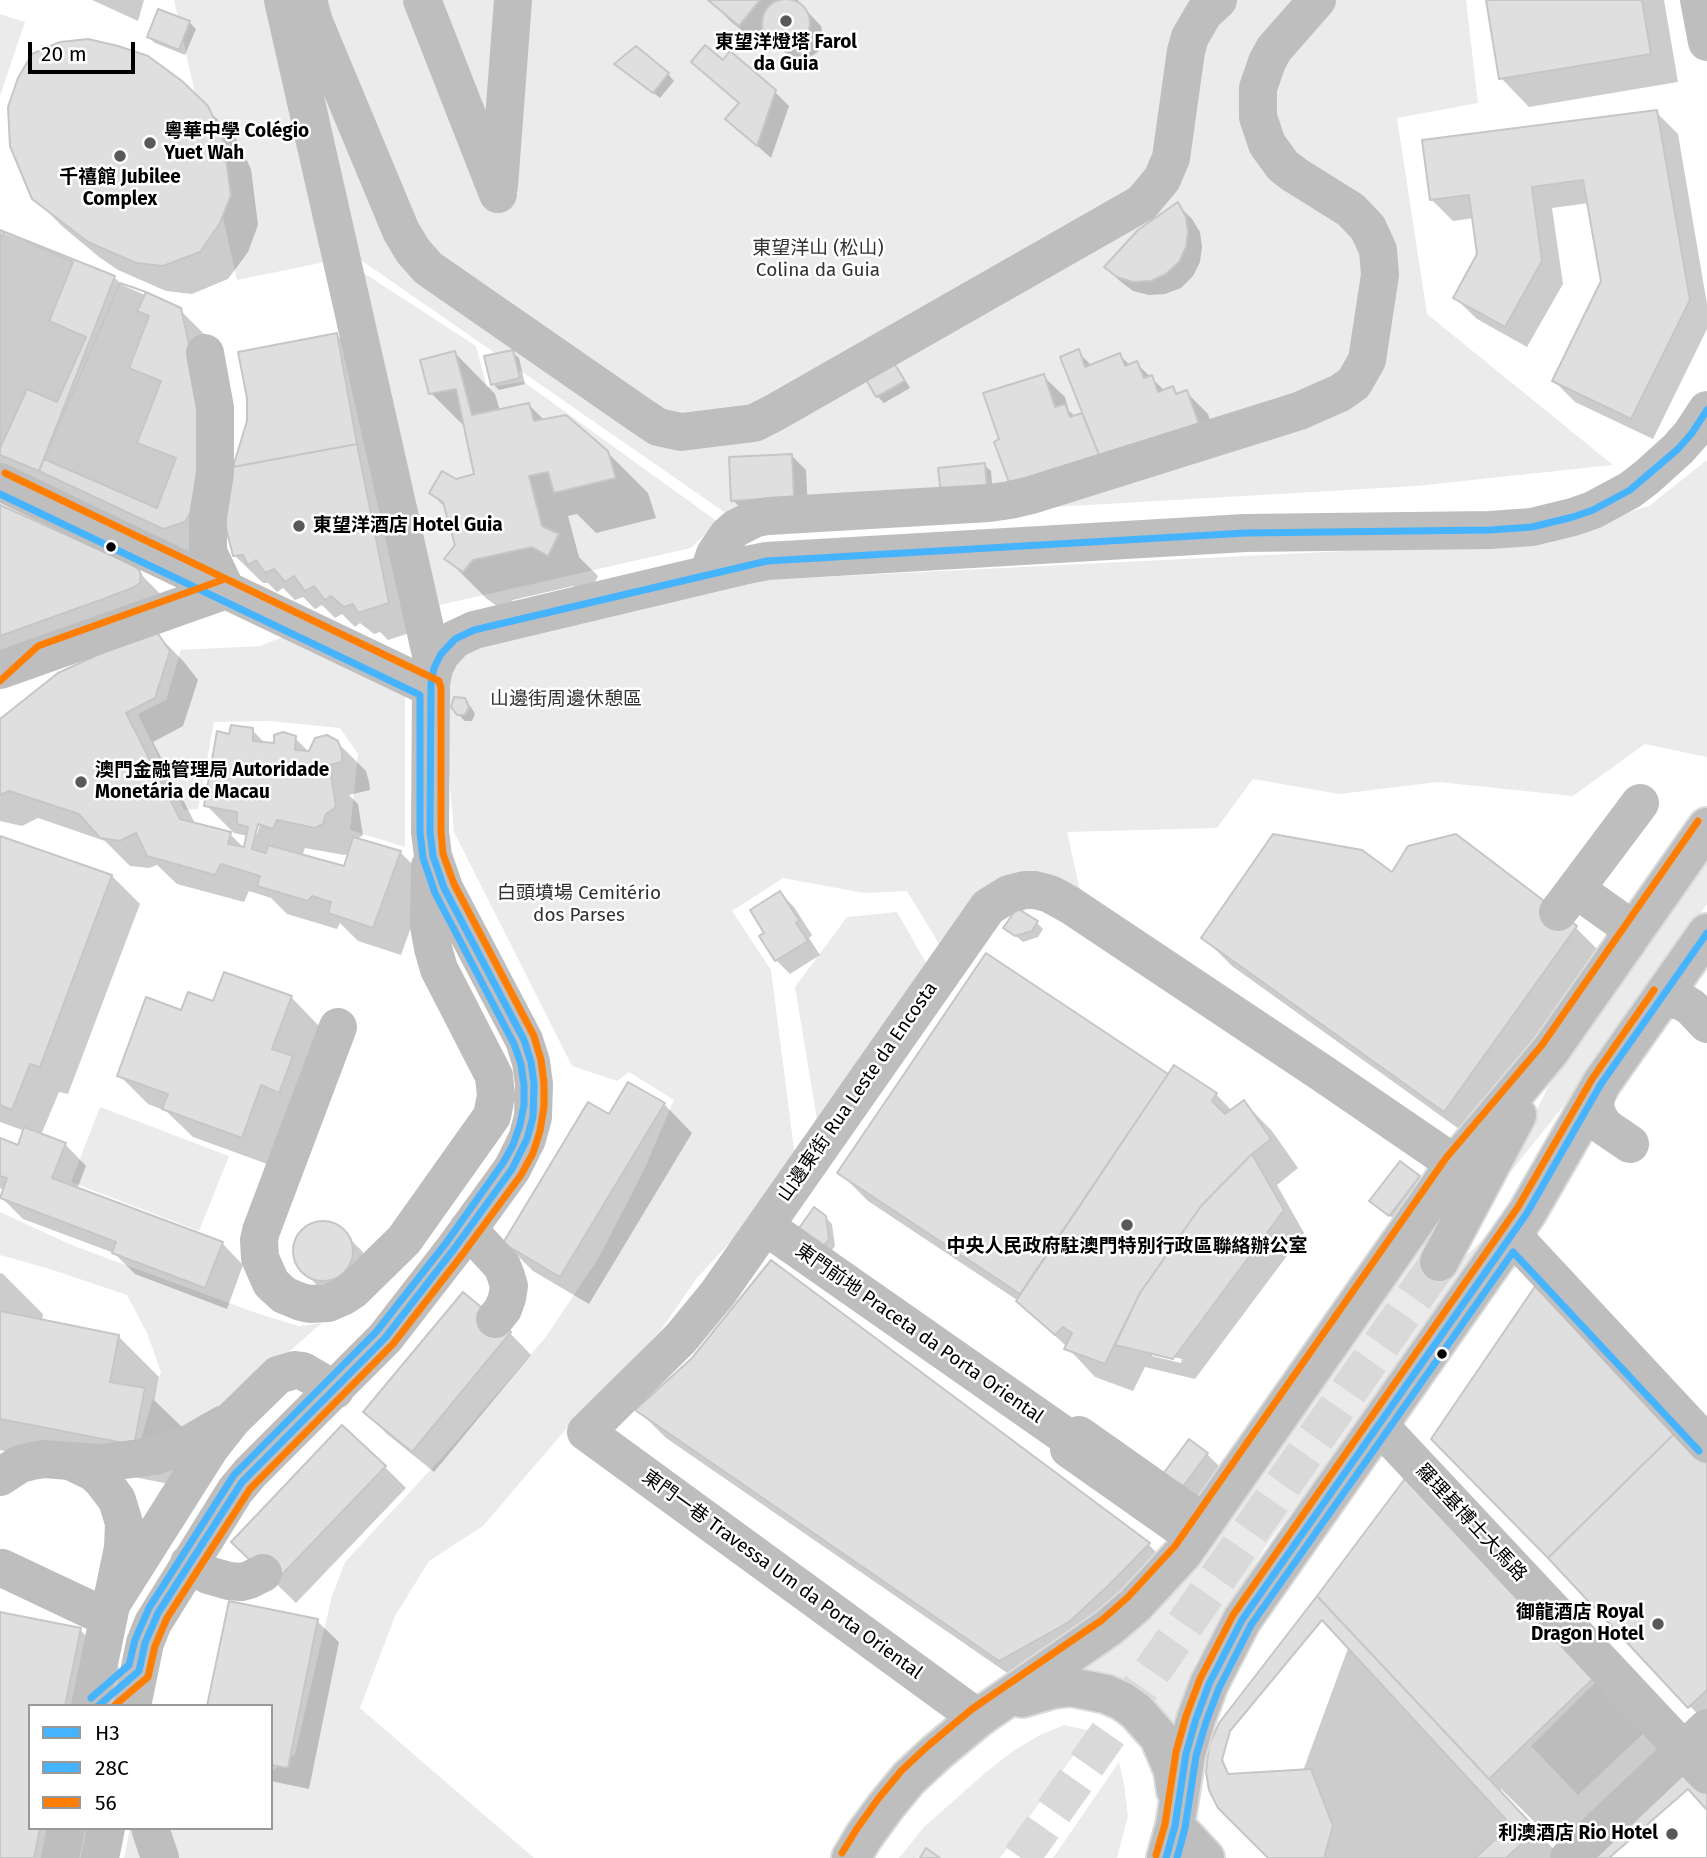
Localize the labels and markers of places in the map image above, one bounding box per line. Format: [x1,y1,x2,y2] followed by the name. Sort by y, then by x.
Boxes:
[778,13,794,29] marker: 東望洋燈塔 Farol da Guia
[715,32,857,76] place label: 東望洋燈塔 Farol da Guia
[164,121,309,165] place label: 粵華中學 Colégio Yuet Wah
[142,135,158,151] marker: 粵華中學 Colégio Yuet Wah
[112,148,128,164] marker: 千禧館 Jubilee Complex
[59,167,181,211] place label: 千禧館 Jubilee Complex
[313,515,503,537] place label: 東望洋酒店 Hotel Guia
[291,518,307,534] marker: 東望洋酒店 Hotel Guia
[104,540,118,554] unlabelled marker
[95,760,329,804] place label: 澳門金融管理局 Autoridade Monetária de Macau
[73,774,89,790] marker: 澳門金融管理局 Autoridade Monetária de Macau
[1119,1217,1135,1233] marker: 中央人民政府駐澳門特別行政區聯絡辦公室
[947,1236,1307,1258] place label: 中央人民政府駐澳門特別行政區聯絡辦公室
[1435,1347,1449,1361] unlabelled marker
[1516,1602,1644,1646] place label: 御龍酒店 Royal Dragon Hotel
[1650,1616,1666,1632] marker: 御龍酒店 Royal Dragon Hotel
[1498,1823,1658,1845] place label: 利澳酒店 Rio Hotel
[1664,1826,1680,1842] marker: 利澳酒店 Rio Hotel

